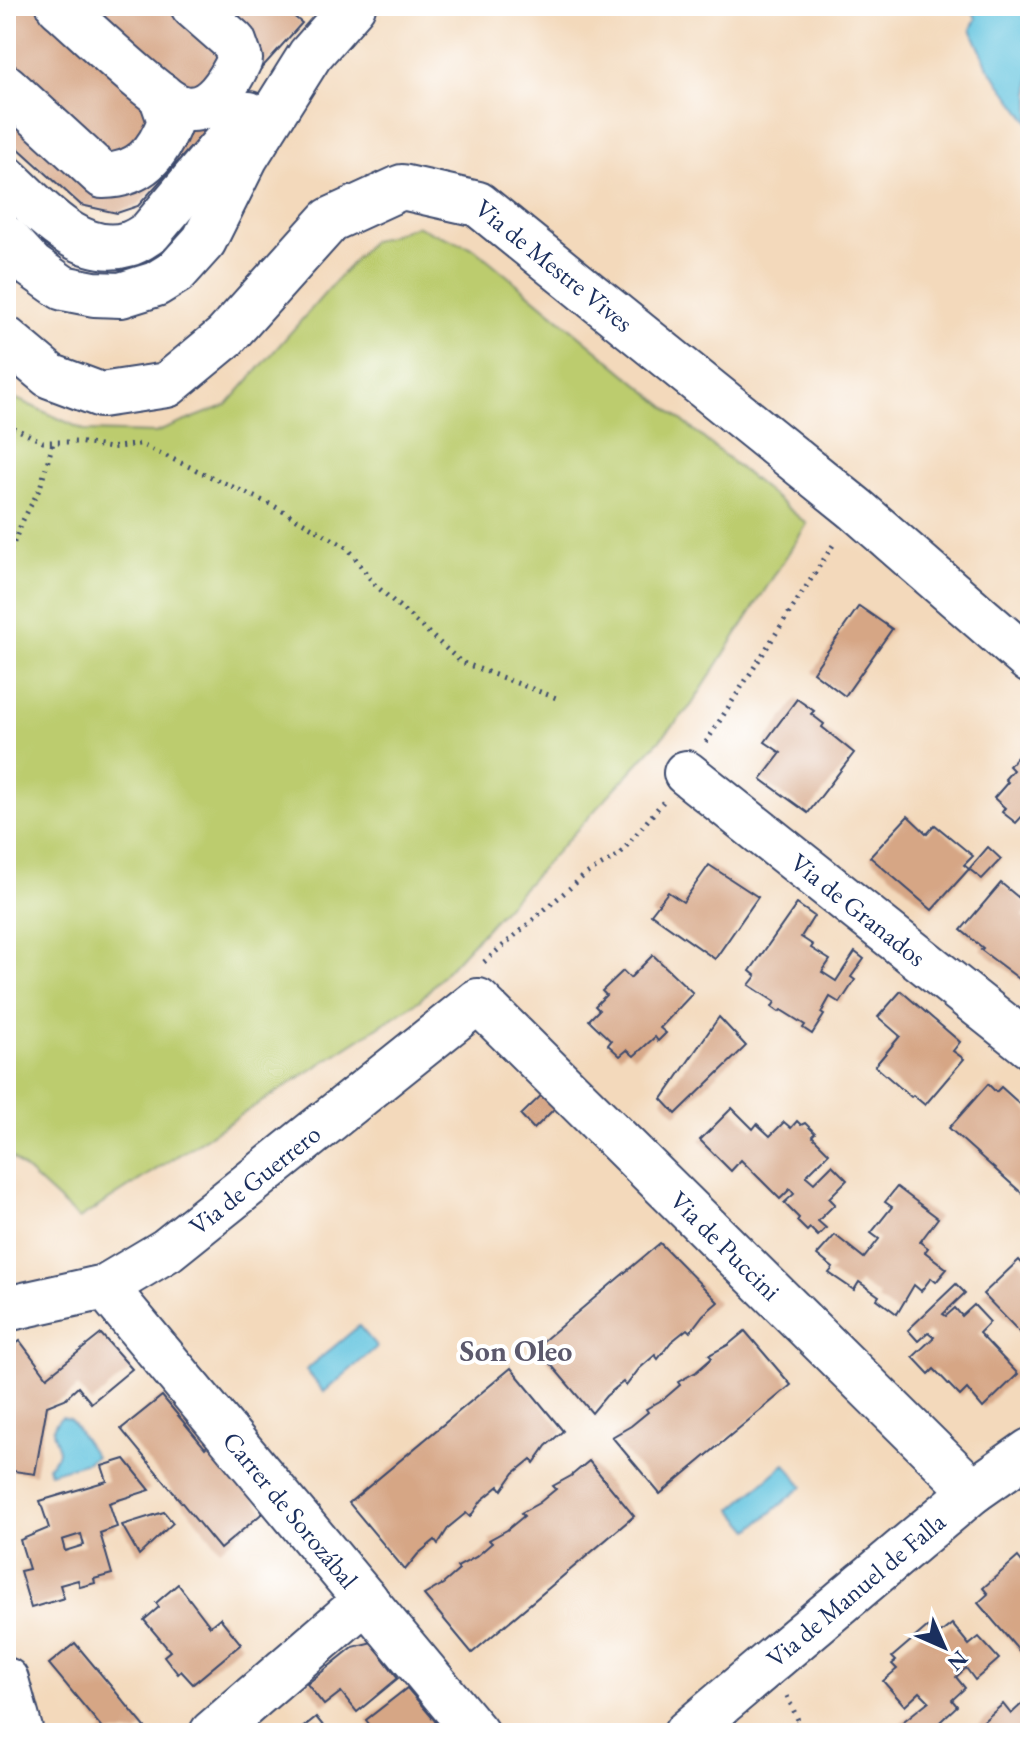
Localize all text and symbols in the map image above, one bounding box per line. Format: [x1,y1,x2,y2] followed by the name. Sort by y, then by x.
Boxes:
[468,191,640,339] street label: Via de Mestre Vives
[784,845,933,974] street label: Via de Granados
[182,1117,328,1243] street label: Via de Guerrero
[663,1184,788,1308] street label: Via de Puccini
[460,1331,572,1370] district label: Son Oleo
[215,1424,366,1596] street label: Carrer de Sorozábal
[759,1504,953,1675] street label: Via de Manuel de Falla
[904,1607,984,1687] north arrow
[941,1644,974,1677] text: N

